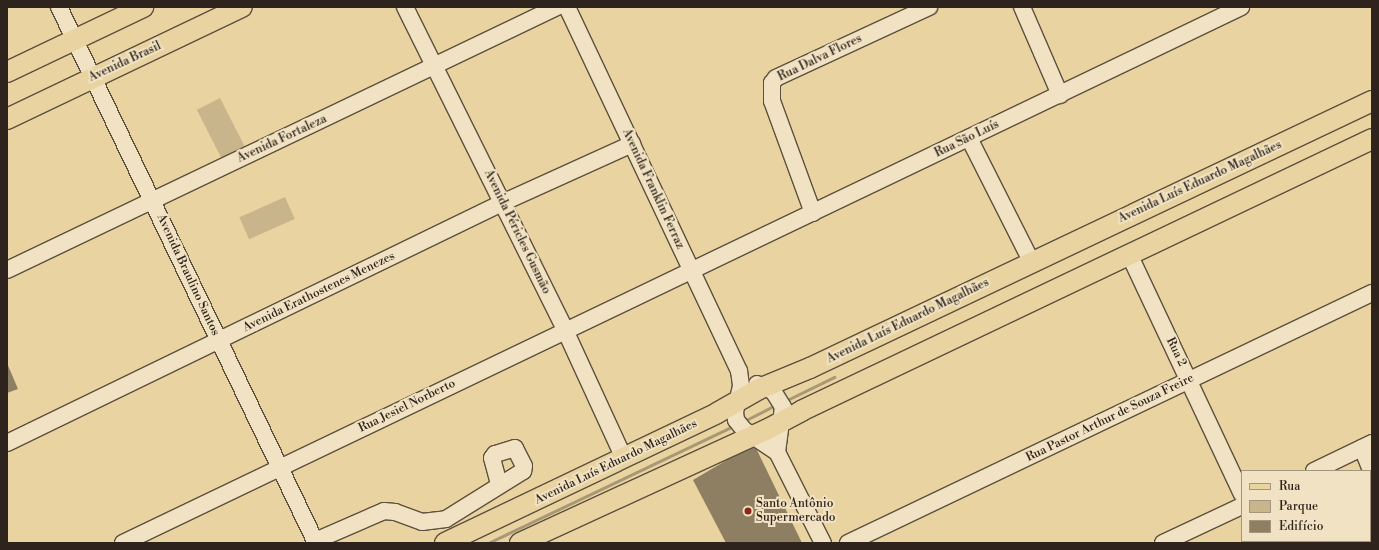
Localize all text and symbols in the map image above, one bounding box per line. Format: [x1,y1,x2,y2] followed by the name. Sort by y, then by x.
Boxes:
[776,31,864,85] street label: Rua Dalva Flores
[86,39,164,85] street label: Avenida Brasil
[235,112,329,166] street label: Avenida Fortaleza
[932,117,1002,161] street label: Rua São Luís
[619,127,687,251] street label: Avenida Franklin Ferraz
[1116,138,1284,226] street label: Avenida Luís Eduardo Magalhães
[481,168,553,296] street label: Avenida Péricles Gusmão
[153,212,223,338] street label: Avenida Braulino Santos
[241,249,397,335] street label: Avenida Erathostenes Menezes
[825,275,991,367] street label: Avenida Luís Eduardo Magalhães
[1163,335,1189,369] street label: Rua 2
[1024,371,1196,465] street label: Rua Pastor Arthur de Souza Freire
[356,376,458,436] street label: Rua Jesiel Norberto
[533,416,699,508] street label: Avenida Luís Eduardo Magalhães
[1241,470,1371,542] legend
[1279,479,1300,494] text: Rua
[756,497,835,525] place label: Santo Antônio Supermercado
[1279,499,1318,514] text: Parque
[743,506,753,516] marker: Santo Antônio Supermercado
[1279,519,1323,534] text: Edifício

